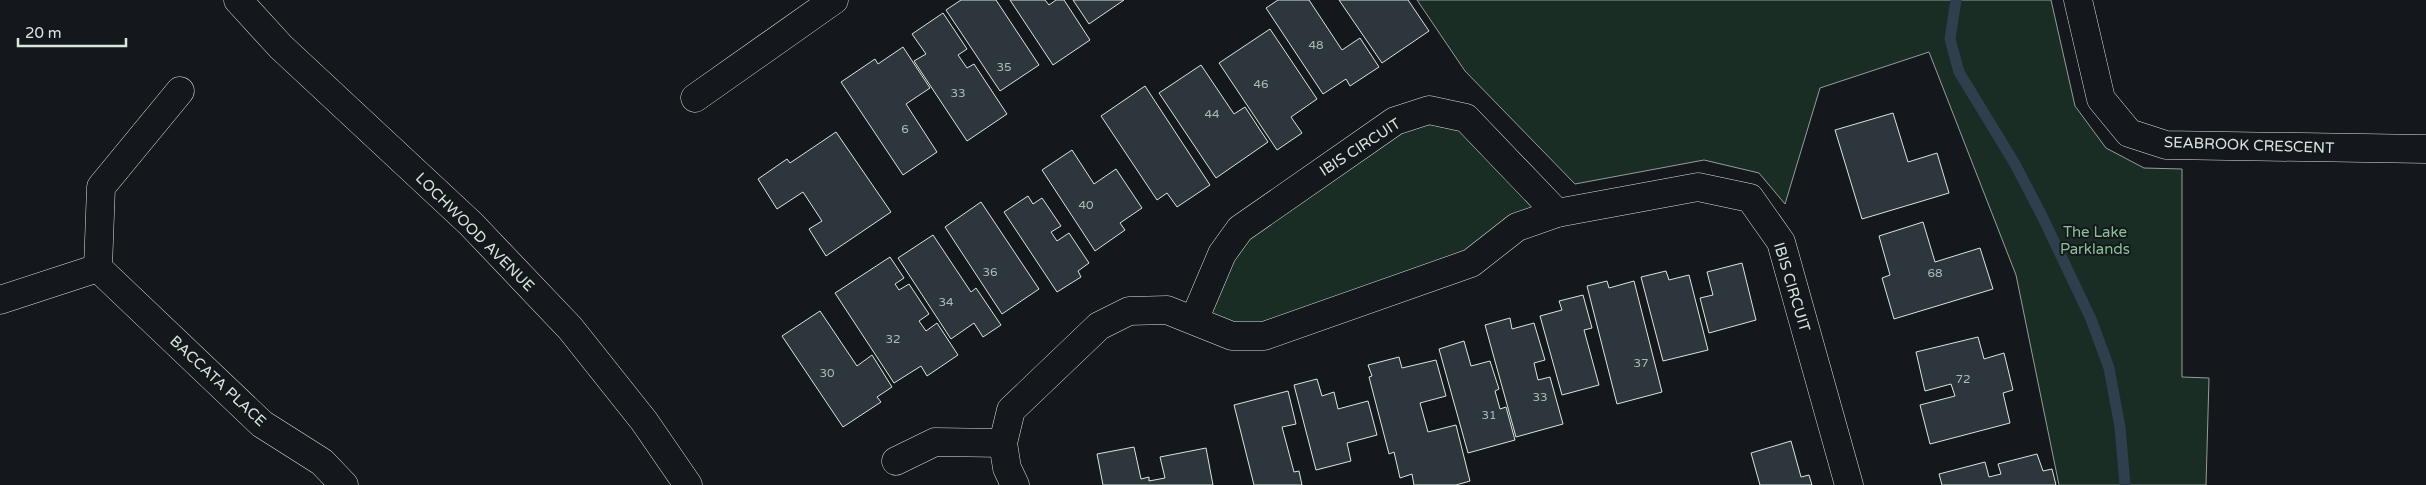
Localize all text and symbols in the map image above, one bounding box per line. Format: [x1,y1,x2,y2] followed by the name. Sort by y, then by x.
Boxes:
[18,15,125,47] scale bar
[25,24,62,42] text: 20 m
[1308,38,1324,52] house number: 48
[996,60,1012,74] house number: 35
[1253,77,1269,91] house number: 46
[950,86,966,100] house number: 33
[1204,107,1220,121] house number: 44
[1316,114,1404,180] street label: IBIS CIRCUIT
[901,122,909,136] house number: 6
[2163,133,2335,157] street label: SEABROOK CRESCENT
[412,169,538,295] street label: LOCHWOOD AVENUE
[1078,198,1094,212] house number: 40
[2060,223,2130,258] park label: The Lake Parklands
[1770,240,1814,334] street label: IBIS CIRCUIT
[982,265,998,279] house number: 36
[1927,266,1943,280] house number: 68
[938,295,954,309] house number: 34
[166,332,270,430] street label: BACCATA PLACE
[885,332,901,346] house number: 32
[1633,356,1649,370] house number: 37
[819,366,835,380] house number: 30
[1955,372,1971,386] house number: 72
[1532,390,1548,404] house number: 33
[1481,408,1497,422] house number: 31

